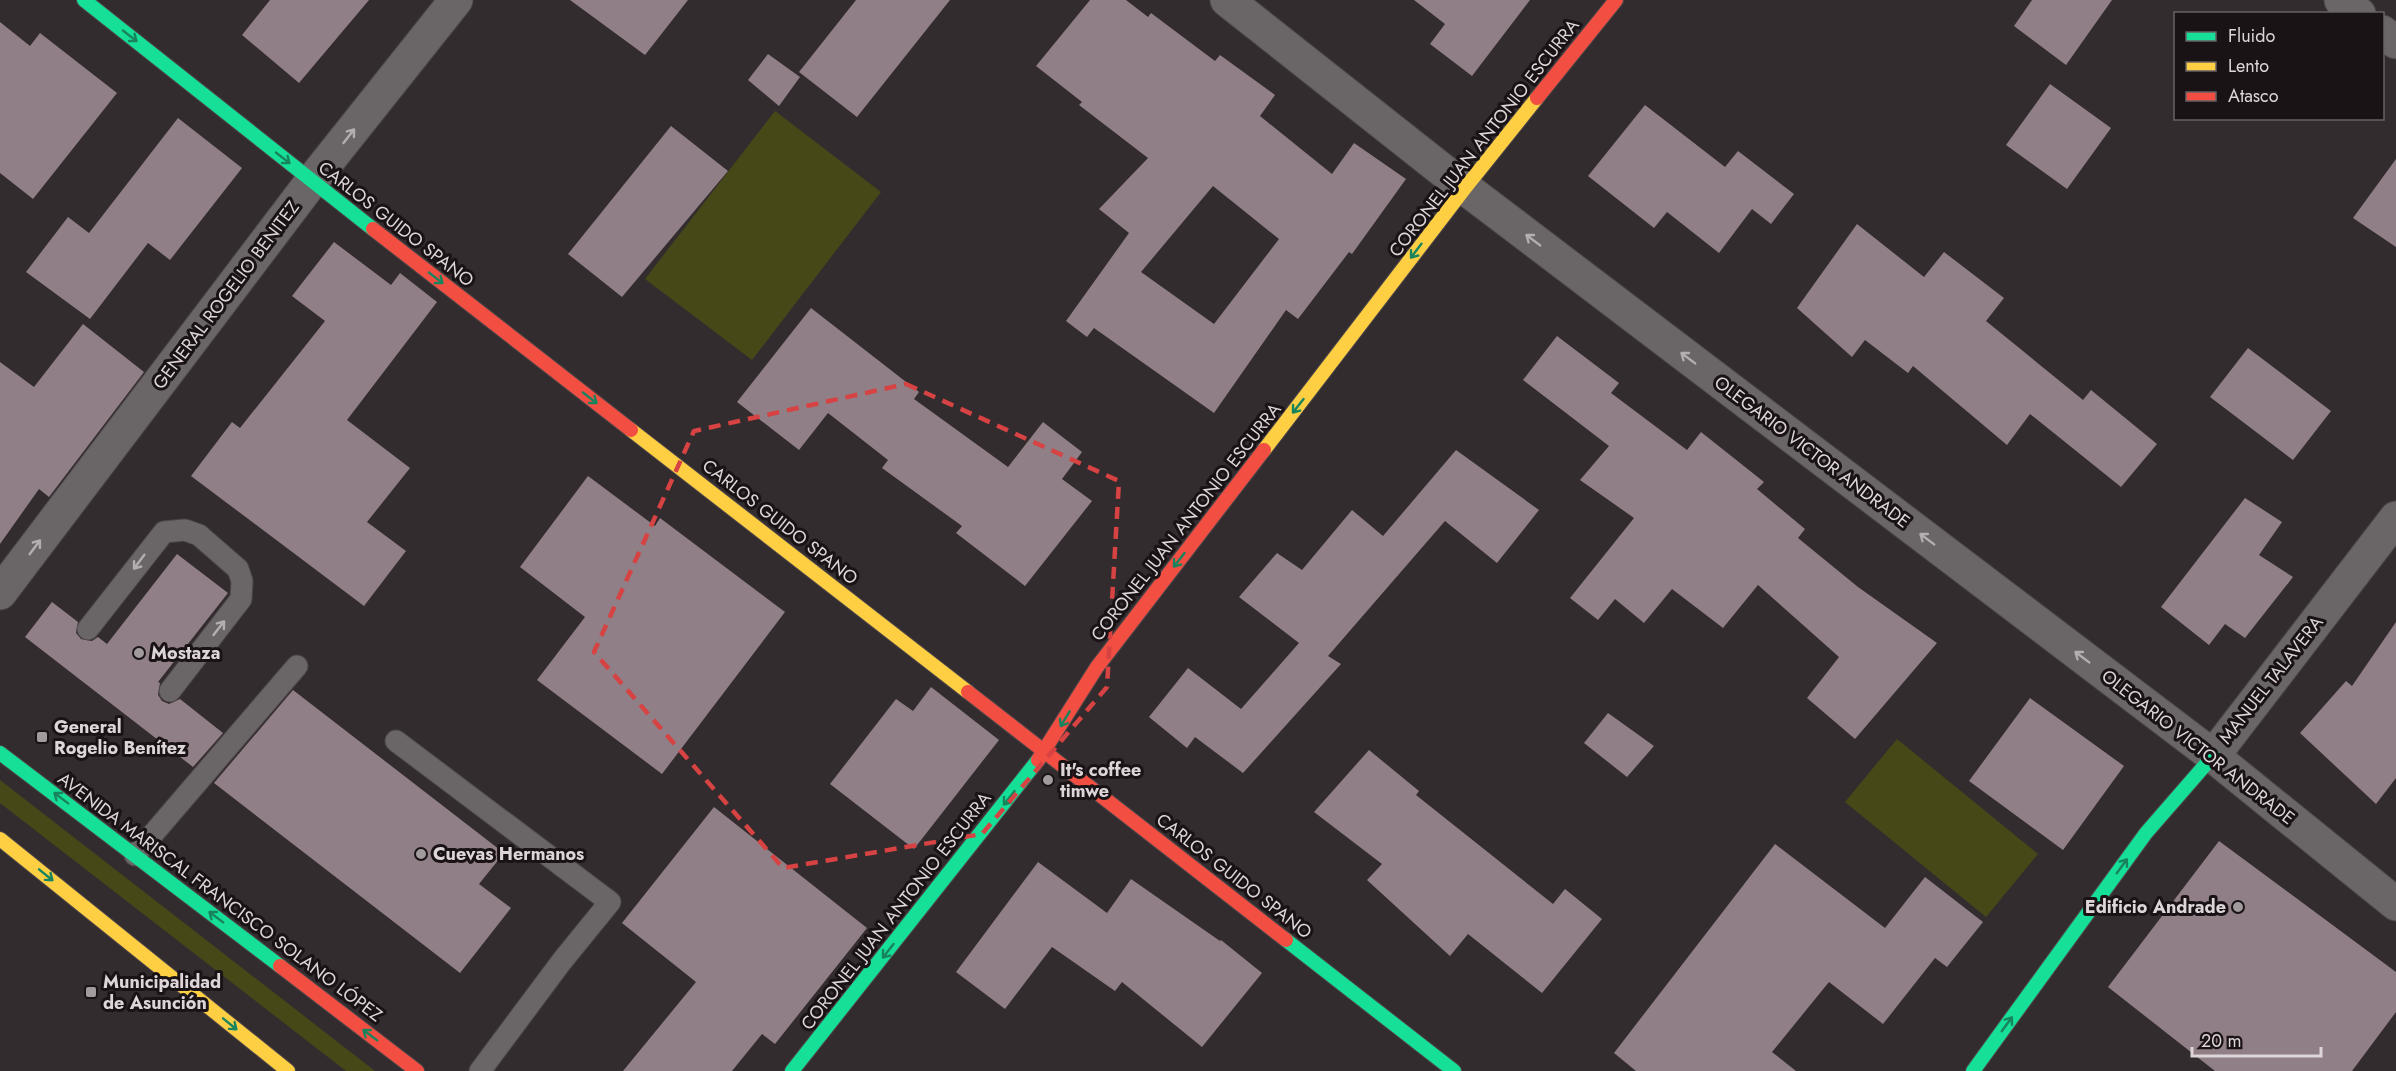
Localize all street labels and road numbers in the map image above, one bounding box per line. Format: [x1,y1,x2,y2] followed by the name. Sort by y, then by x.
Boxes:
[1383,13,1585,263] street label: CORONEL JUAN ANTONIO ESCURRA
[313,155,479,293] street label: CARLOS GUIDO SPANO
[146,195,306,395] street label: GENERAL ROGELIO BENITEZ
[1709,370,1915,534] street label: OLEGARIO VICTOR ANDRADE
[1085,397,1287,647] street label: CORONEL JUAN ANTONIO ESCURRA
[697,453,863,591] street label: CARLOS GUIDO SPANO
[2213,610,2329,749] street label: MANUEL TALAVERA
[2096,663,2300,831] street label: OLEGARIO VICTOR ANDRADE
[52,766,388,1028] street label: AVENIDA MARISCAL FRANCISCO SOLANO LÓPEZ
[795,786,997,1036] street label: CORONEL JUAN ANTONIO ESCURRA
[1151,807,1317,945] street label: CARLOS GUIDO SPANO

